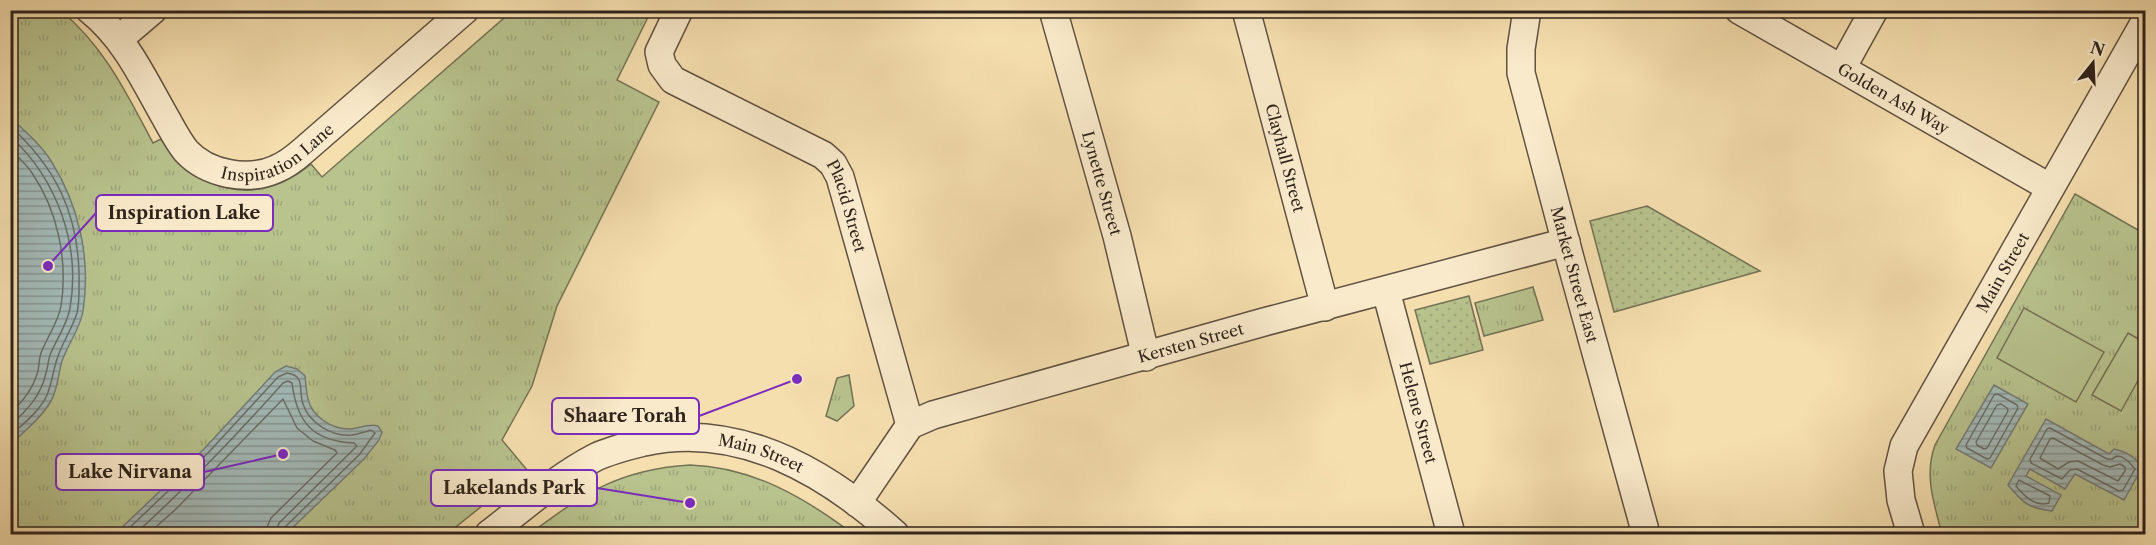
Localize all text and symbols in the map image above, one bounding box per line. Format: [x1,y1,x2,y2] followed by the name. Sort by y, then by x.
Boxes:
[2063,33,2123,93] north arrow
[2088,37,2107,60] text: N
[1834,58,1954,139] street label: Golden Ash Way
[1261,101,1309,215] street label: Clayhall Street
[219,119,338,185] street label: Inspiration Lane
[1078,129,1126,238] street label: Lynette Street
[822,156,871,255] street label: Placid Street
[96,195,273,231] callout: Inspiration Lake
[108,202,261,224] text: Inspiration Lake
[1547,204,1603,345] street label: Market Street East
[1972,228,2033,316] street label: Main Street
[1135,318,1246,367] street label: Kersten Street
[1395,360,1442,466] street label: Helene Street
[552,398,699,434] callout: Shaare Torah
[563,405,687,427] text: Shaare Torah
[717,429,807,477] street label: Main Street
[56,454,204,490] callout: Lake Nirvana
[68,461,193,483] text: Lake Nirvana
[431,470,597,506] callout: Lakelands Park
[443,477,586,499] text: Lakelands Park

